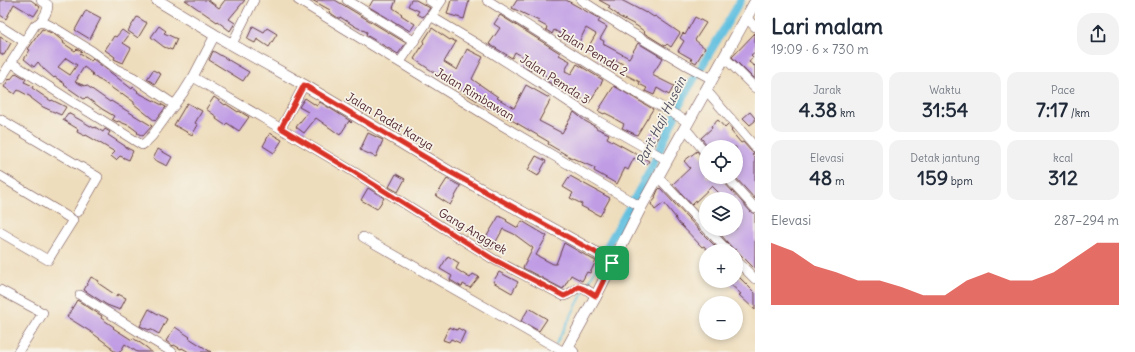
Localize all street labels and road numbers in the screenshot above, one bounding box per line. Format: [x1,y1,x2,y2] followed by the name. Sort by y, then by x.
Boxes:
[555,25,631,79] street label: Jalan Pemda 2
[518,51,593,107] street label: Jalan Pemda 3
[433,64,517,124] street label: Jalan Rimbawan
[343,89,437,153] street label: Jalan Padat Karya
[436,205,510,257] street label: Gang Anggrek

